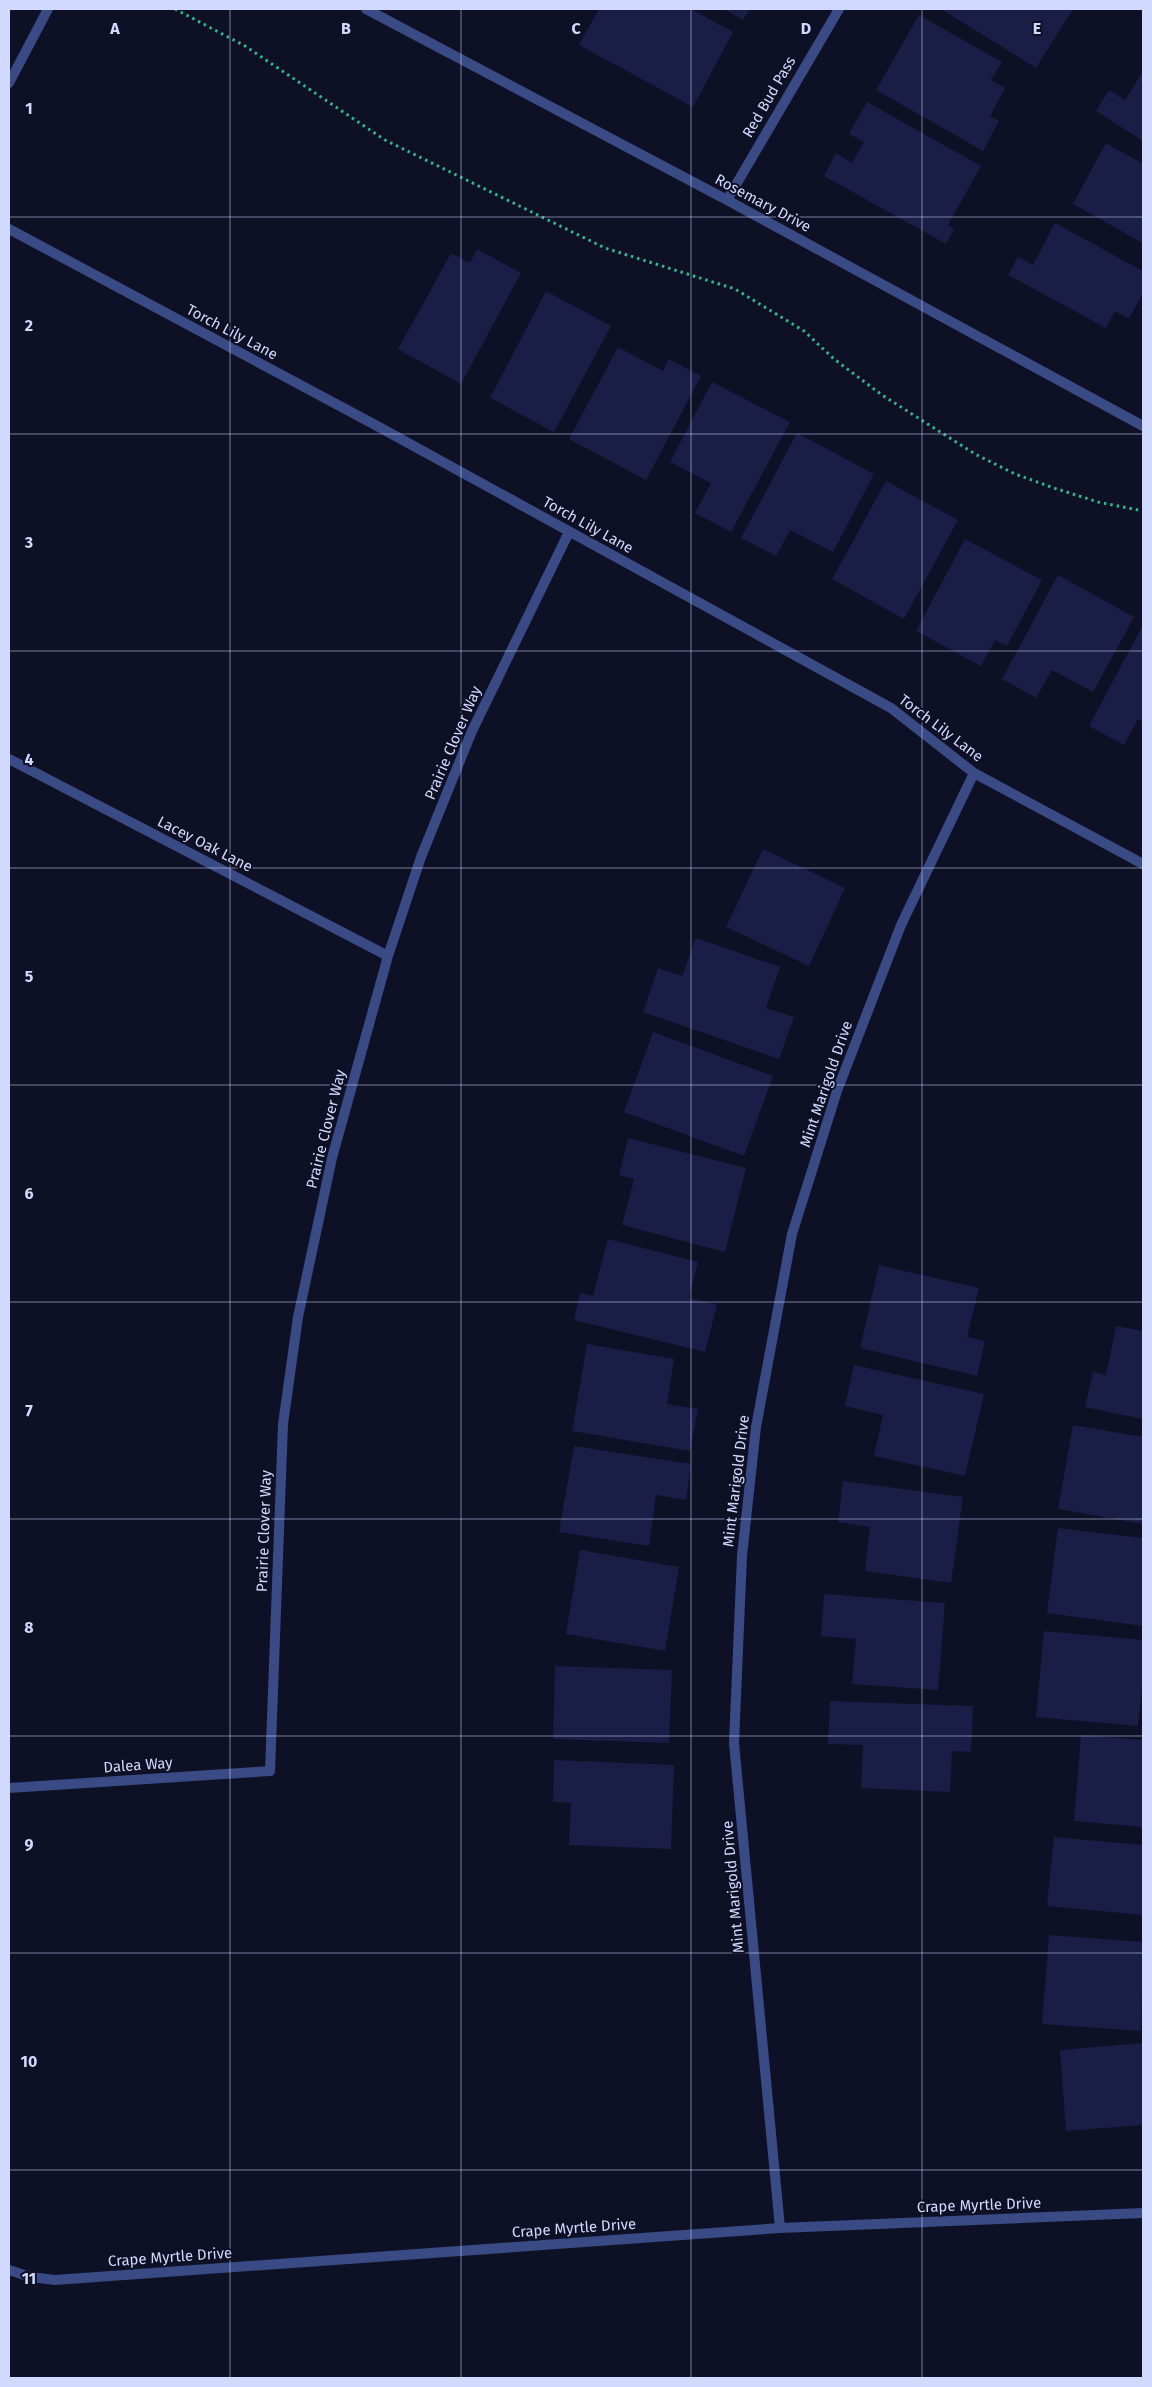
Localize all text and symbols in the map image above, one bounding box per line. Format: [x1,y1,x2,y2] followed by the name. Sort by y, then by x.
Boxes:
[109,19,120,38] text: A
[341,19,351,38] text: B
[571,19,581,38] text: C
[801,19,811,38] text: D
[1033,19,1041,38] text: E
[739,53,799,141] street label: Red Bud Pass
[25,99,33,118] text: 1
[712,170,814,236] street label: Rosemary Drive
[183,300,281,364] street label: Torch Lily Lane
[25,316,33,335] text: 2
[540,493,636,557] street label: Torch Lily Lane
[24,533,33,552] text: 3
[421,683,485,803] street label: Prairie Clover Way
[895,691,987,765] street label: Torch Lily Lane
[24,750,34,769] text: 4
[154,812,256,876] street label: Lacey Oak Lane
[25,967,34,986] text: 5
[796,1018,856,1150] street label: Mint Marigold Drive
[303,1067,350,1190] street label: Prairie Clover Way
[24,1184,34,1203] text: 6
[25,1401,33,1420] text: 7
[719,1414,753,1548] street label: Mint Marigold Drive
[253,1469,275,1592] street label: Prairie Clover Way
[24,1618,34,1637] text: 8
[103,1754,174,1776] street label: Dalea Way
[718,1820,748,1954] street label: Mint Marigold Drive
[25,1835,34,1854] text: 9
[21,2052,37,2071] text: 10
[917,2194,1041,2216] street label: Crape Myrtle Drive
[511,2215,637,2241] street label: Crape Myrtle Drive
[107,2244,233,2270] street label: Crape Myrtle Drive
[22,2269,36,2288] text: 11

